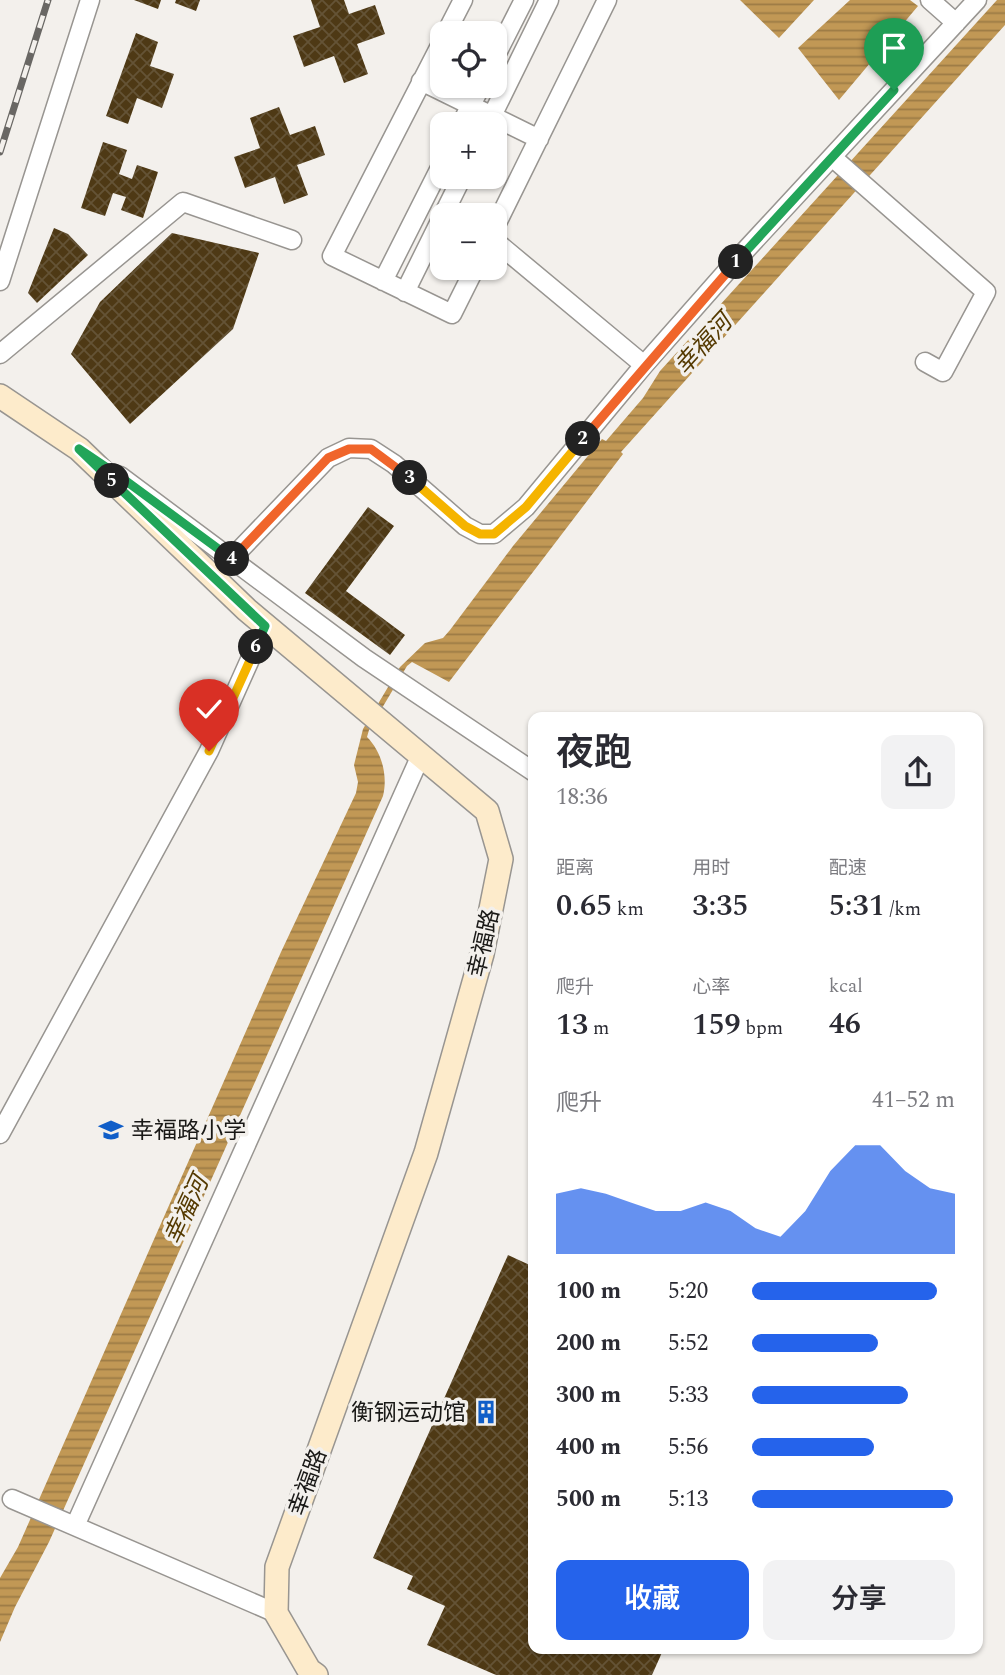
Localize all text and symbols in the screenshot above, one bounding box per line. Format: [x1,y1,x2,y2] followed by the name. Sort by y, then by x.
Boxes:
[864,18,924,90] pin
[430,21,507,280] map controls
[430,21,507,98] button: locate
[875,29,913,67] icon: arrive
[430,112,507,189] button: +
[430,203,507,280] button: −
[718,244,754,280] pin: 1
[730,247,741,276] text: 1
[666,303,744,383] water label: 幸福河
[566,422,600,457] pin: 2
[577,424,588,453] text: 2
[392,461,428,496] pin: 3
[94,463,130,498] pin: 5
[404,463,415,492] text: 3
[106,466,117,495] text: 5
[215,542,250,576] pin: 4
[226,544,237,573] text: 4
[238,630,274,664] pin: 6
[250,632,261,661] text: 6
[179,679,239,751] pin
[190,690,228,728] icon: check
[556,725,632,783] text: 夜跑
[881,735,955,809] button: share
[556,780,608,815] text: 18:36
[556,854,594,883] text: 距离
[692,854,730,883] text: 用时
[829,854,867,883] text: 配速
[556,883,612,929] text: 0.65
[692,883,748,929] text: 3:35
[829,883,885,929] text: 5:31
[612,895,644,924] text: km
[885,895,921,924] text: /km
[460,906,509,981] street label: 幸福路
[829,972,863,1001] text: kcal
[556,973,594,1002] text: 爬升
[692,973,730,1002] text: 心率
[829,1001,861,1047] text: 46
[556,1002,588,1048] text: 13
[692,1002,741,1048] text: 159
[588,1014,609,1043] text: m
[741,1014,783,1043] text: bpm
[872,1083,955,1118] text: 41–52 m
[556,1086,602,1121] text: 爬升
[131,1114,246,1149] place label: 幸福路小学
[97,1116,125,1144] school or university icon: 幸福路小学
[155,1167,220,1251] water label: 幸福河
[556,1274,621,1309] text: 100 m
[668,1274,708,1309] text: 5:20
[556,1326,621,1361] text: 200 m
[668,1326,708,1361] text: 5:52
[556,1378,621,1413] text: 300 m
[668,1378,708,1413] text: 5:33
[351,1396,466,1431] place label: 衡钢运动馆
[472,1398,500,1426] building icon: 衡钢运动馆
[556,1430,621,1465] text: 400 m
[668,1430,708,1465] text: 5:56
[280,1444,337,1521] street label: 幸福路
[556,1482,621,1517] text: 500 m
[668,1482,708,1517] text: 5:13
[556,1560,749,1640] button: 收藏
[763,1560,955,1640] button: 分享

